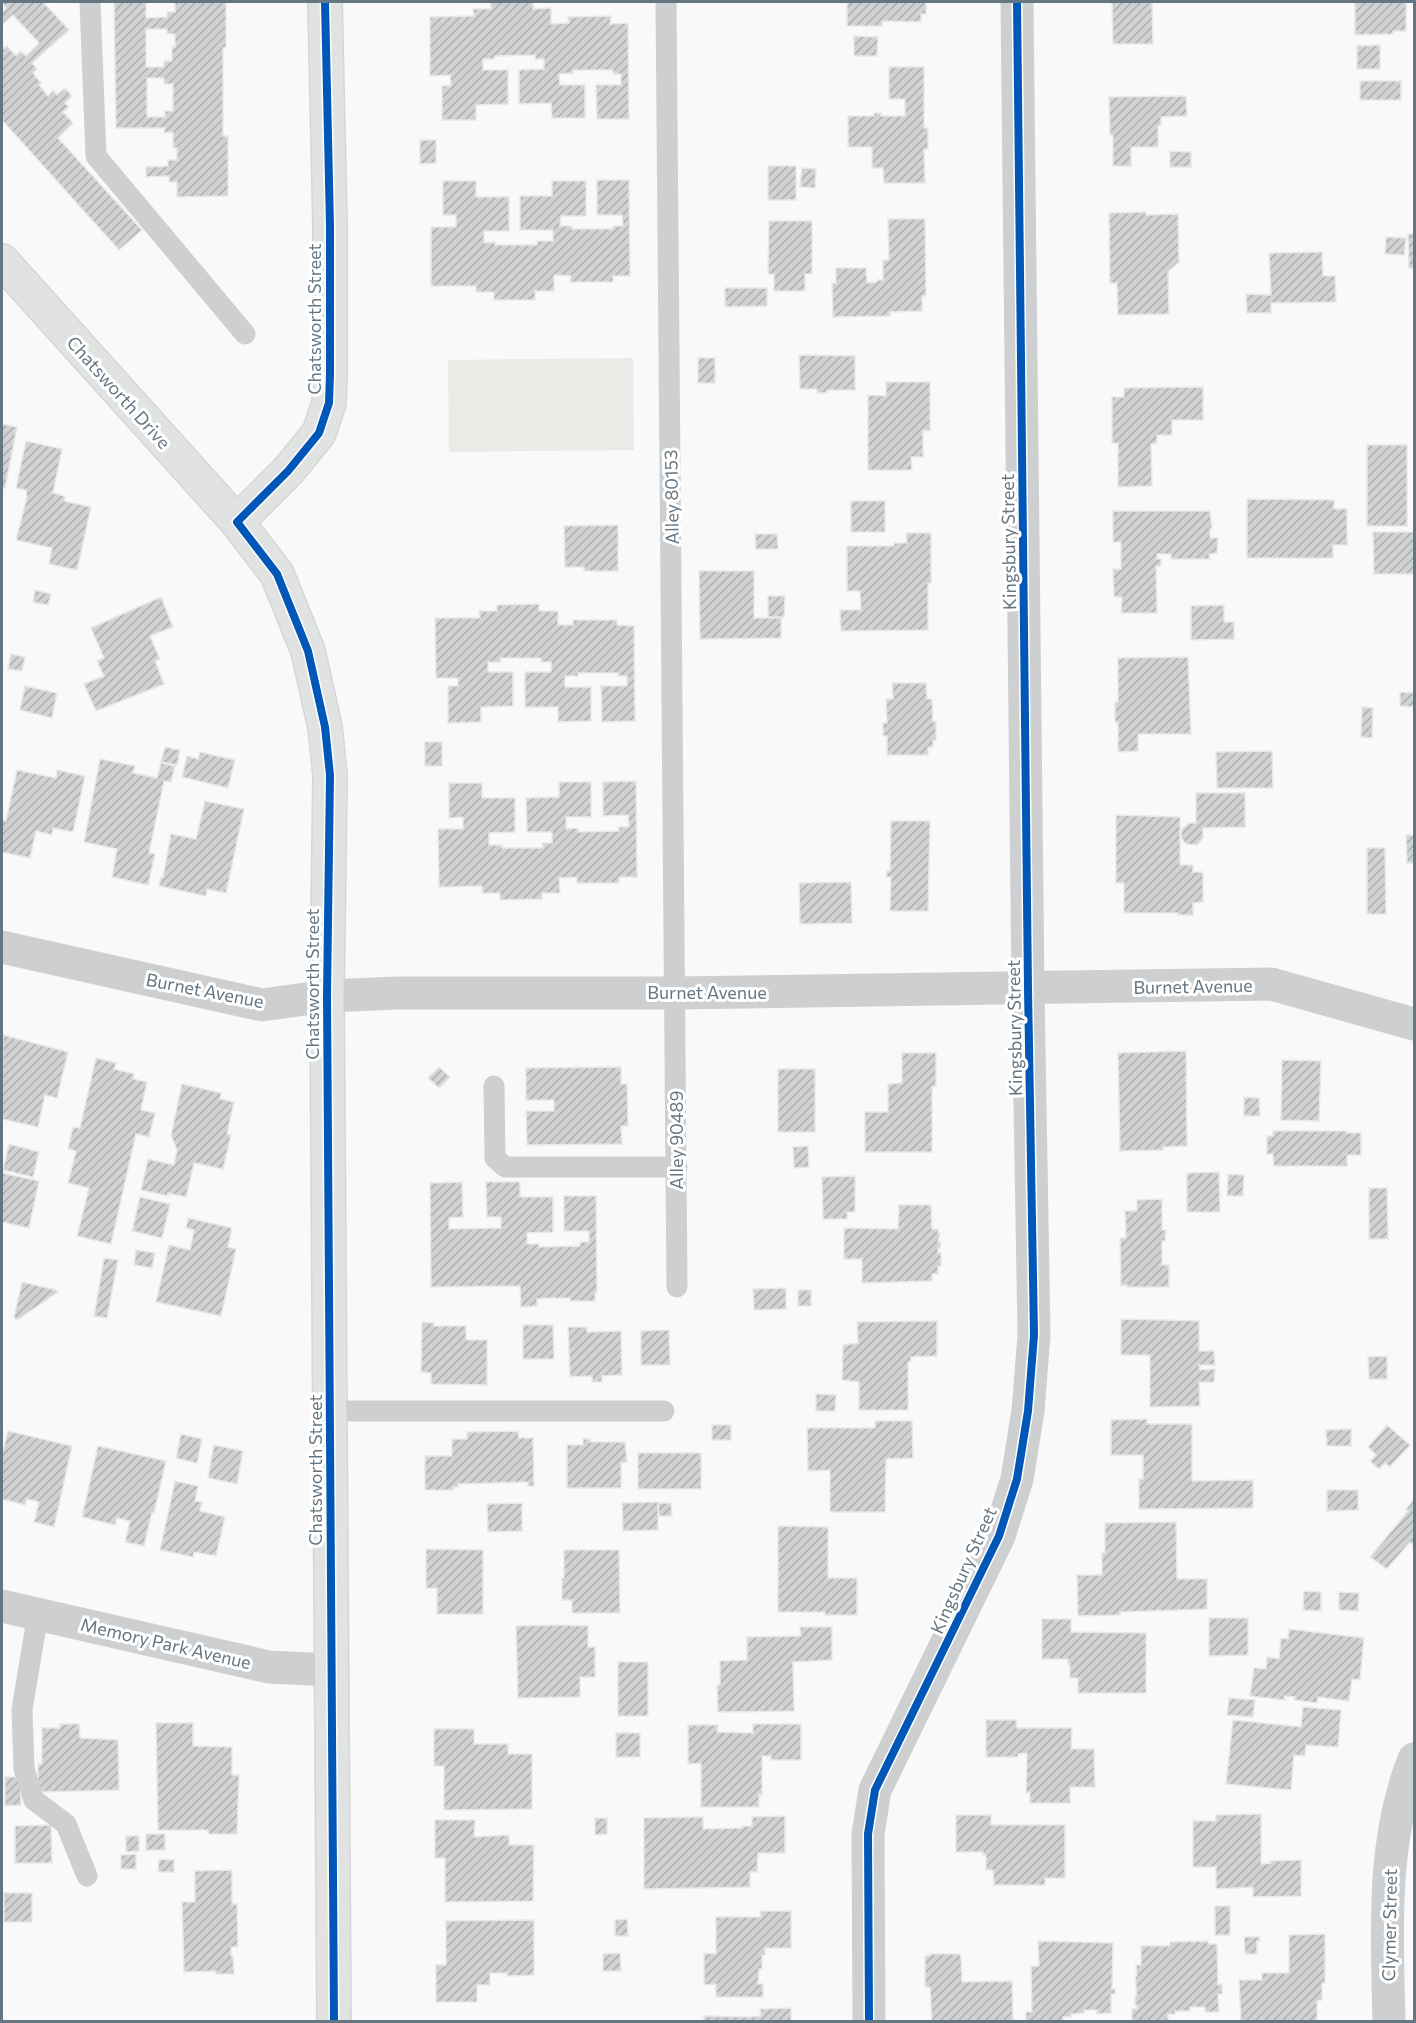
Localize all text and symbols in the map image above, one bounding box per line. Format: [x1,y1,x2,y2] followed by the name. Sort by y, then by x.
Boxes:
[303,243,325,395] street label: Chatsworth Street
[63,331,175,453] street label: Chatsworth Drive
[659,450,683,544] street label: Alley 80153
[996,474,1020,610] street label: Kingsbury Street
[301,908,323,1060] street label: Chatsworth Street
[1002,960,1026,1096] street label: Kingsbury Street
[144,968,266,1012] street label: Burnet Avenue
[1133,974,1253,998] street label: Burnet Avenue
[647,981,767,1003] street label: Burnet Avenue
[665,1091,687,1189] street label: Alley 90489
[304,1394,326,1546] street label: Chatsworth Street
[925,1503,1001,1637] street label: Kingsbury Street
[79,1613,253,1673] street label: Memory Park Avenue
[1377,1868,1401,1982] street label: Clymer Street

